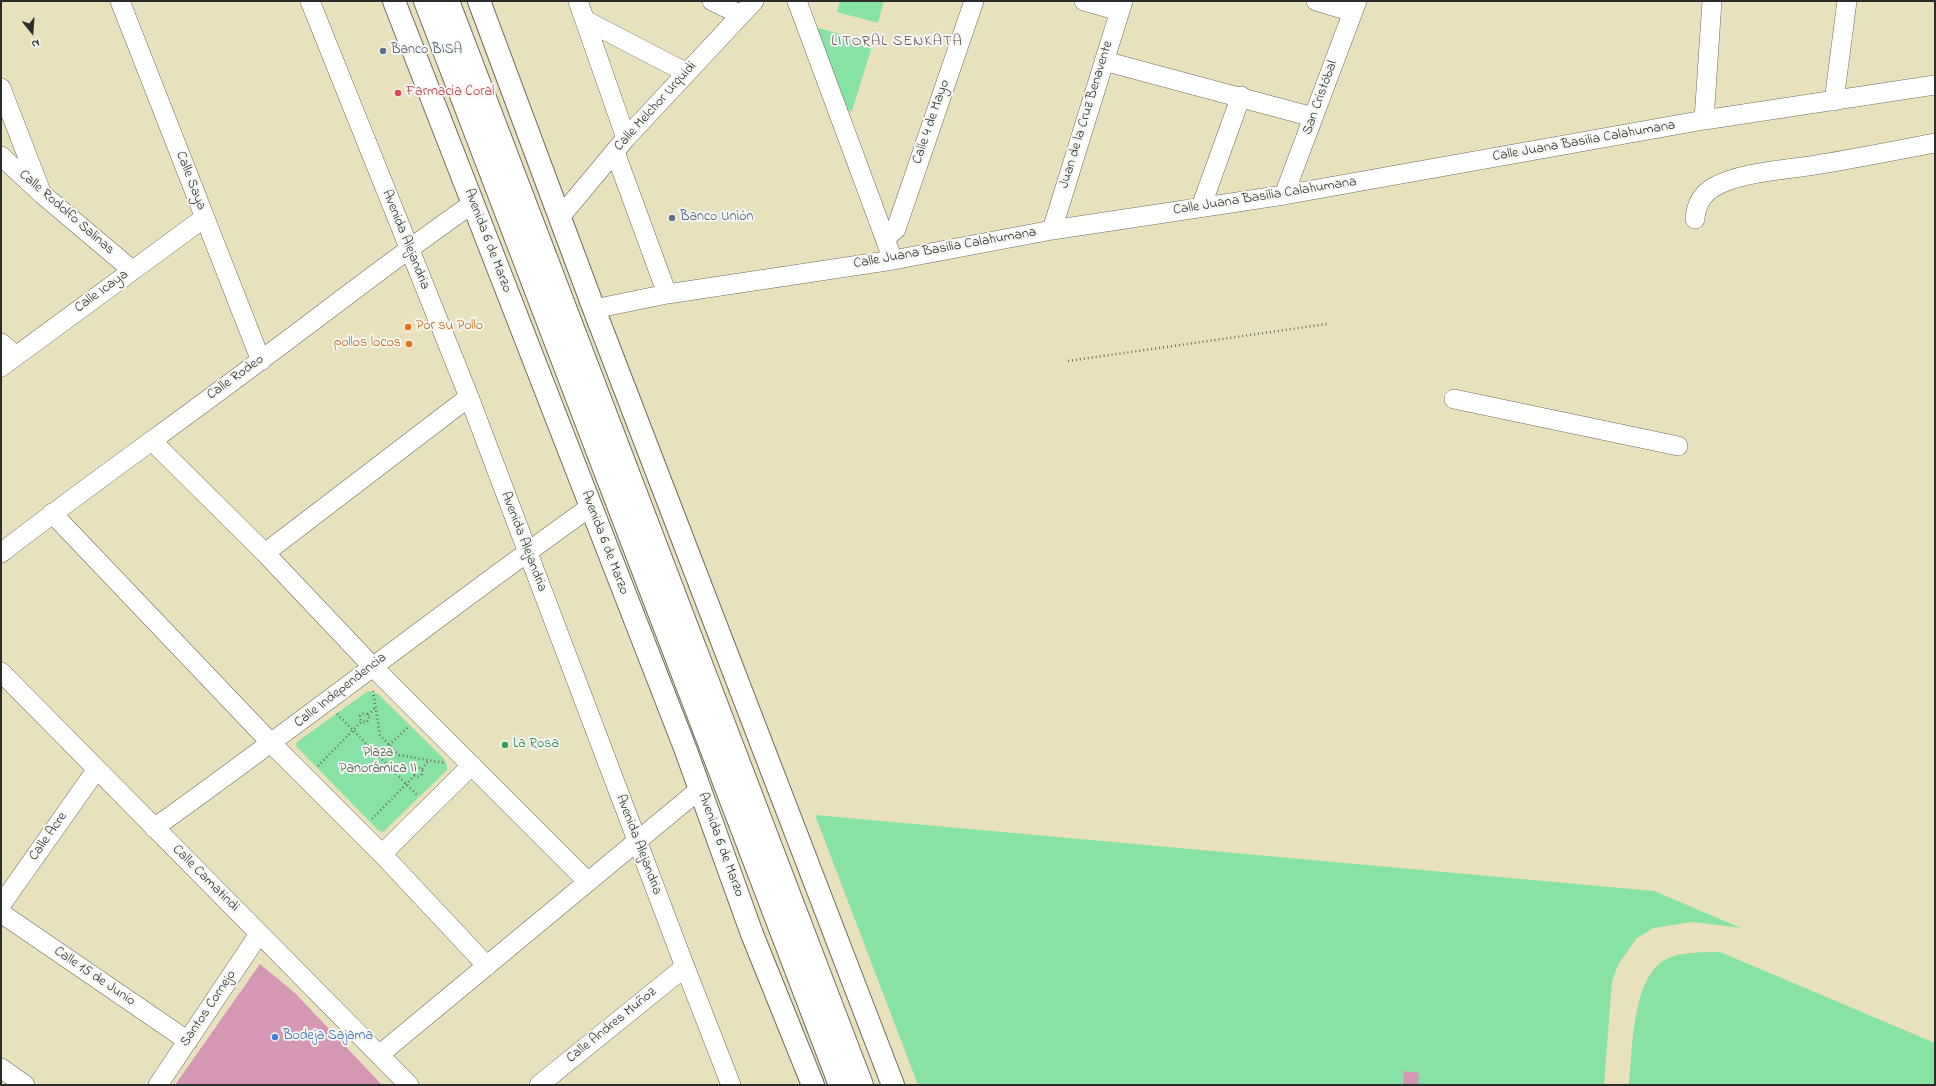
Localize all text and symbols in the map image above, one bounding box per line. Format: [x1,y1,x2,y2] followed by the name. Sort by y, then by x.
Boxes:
[12,12,52,52] north arrow
[831,34,963,52] district label: LITORAL SENKATA
[30,35,41,52] text: N
[1057,39,1117,191] street label: Juan de la Cruz Benavente
[391,43,462,59] place label: Banco BISA
[378,46,388,56] marker: Banco BISA
[611,59,701,155] street label: Calle Melchor Urquidi
[1300,59,1342,137] street label: San Cristóbal
[910,78,954,166] street label: Calle 4 de Mayo
[406,85,494,101] place label: Farmacia Coral
[393,88,403,98] marker: Farmacia Coral
[1491,118,1677,166] street label: Calle Juana Basilia Calahumana
[171,149,209,213] street label: Calle Saya
[15,167,117,259] street label: Calle Rodolfo Salinas
[1172,174,1358,220] street label: Calle Juana Basilia Calahumana
[459,187,515,295] street label: Avenida 6 de Marzo
[377,188,433,292] street label: Avenida Alejandria
[680,210,753,226] place label: Banco Unión
[667,213,677,223] marker: Banco Unión
[852,225,1038,273] street label: Calle Juana Basilia Calahumana
[72,267,132,317] street label: Calle Icaya
[416,319,483,335] place label: Por su Pollo
[403,322,413,332] marker: Por su Pollo
[334,336,401,352] place label: pollos locos
[404,339,414,349] marker: pollos locos
[204,352,268,404] street label: Calle Rodeo
[576,489,632,597] street label: Avenida 6 de Marzo
[496,490,550,594] street label: Avenida Alejandria
[292,650,390,732] street label: Calle Independencia
[513,737,559,753] place label: La Rosa
[500,740,510,750] marker: La Rosa
[339,746,417,778] park label: Plaza Panorámica II
[693,790,747,900] street label: Avenida 6 de Marzo
[611,793,665,897] street label: Avenida Alejandria
[26,810,72,864] street label: Calle Acre
[168,842,242,916] street label: Calle Camatindi
[50,944,138,1010] street label: Calle 15 de Junio
[177,968,241,1050] street label: Santos Cornejo
[564,985,660,1067] street label: Calle Andres Muñoz
[283,1029,373,1045] place label: Bodeja Sajama
[270,1032,280,1042] marker: Bodeja Sajama

